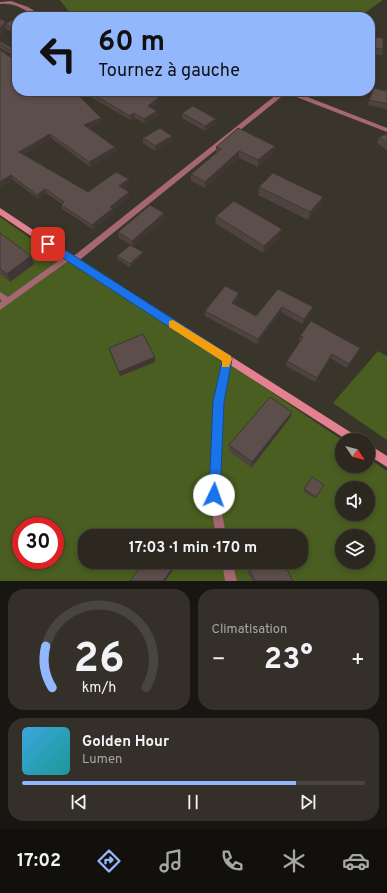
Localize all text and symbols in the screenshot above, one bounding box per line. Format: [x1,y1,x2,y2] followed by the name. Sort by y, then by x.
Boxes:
[98,25,165,61] text: 60 m
[32,28,84,80] icon: left
[98,60,240,83] text: Tournez à gauche
[31,227,65,261] pin
[37,233,59,255] icon: arrive
[335,433,375,473] north arrow
[335,433,375,569] map controls
[193,474,235,516] position arrow
[335,481,375,521] button: sound
[12,517,64,569] speed limit sign: 30
[335,529,375,569] button: layers
[129,539,257,558] text: 17:03 · 1 min · 170 m
[212,622,287,638] text: Climatisation
[73,633,124,686] text: 26
[264,642,313,679] text: 23°
[212,647,226,674] text: −
[351,647,365,674] text: +
[81,678,116,696] text: km/h
[82,733,169,752] text: Golden Hour
[82,752,122,768] text: Lumen
[68,791,90,813] icon: previous
[182,791,204,813] icon: pause
[297,791,319,813] icon: next
[95,847,123,875] icon: directions
[157,847,185,875] icon: music
[218,847,246,875] icon: phone
[280,847,308,875] icon: climate
[342,847,370,875] icon: car
[17,850,61,873] text: 17:02

